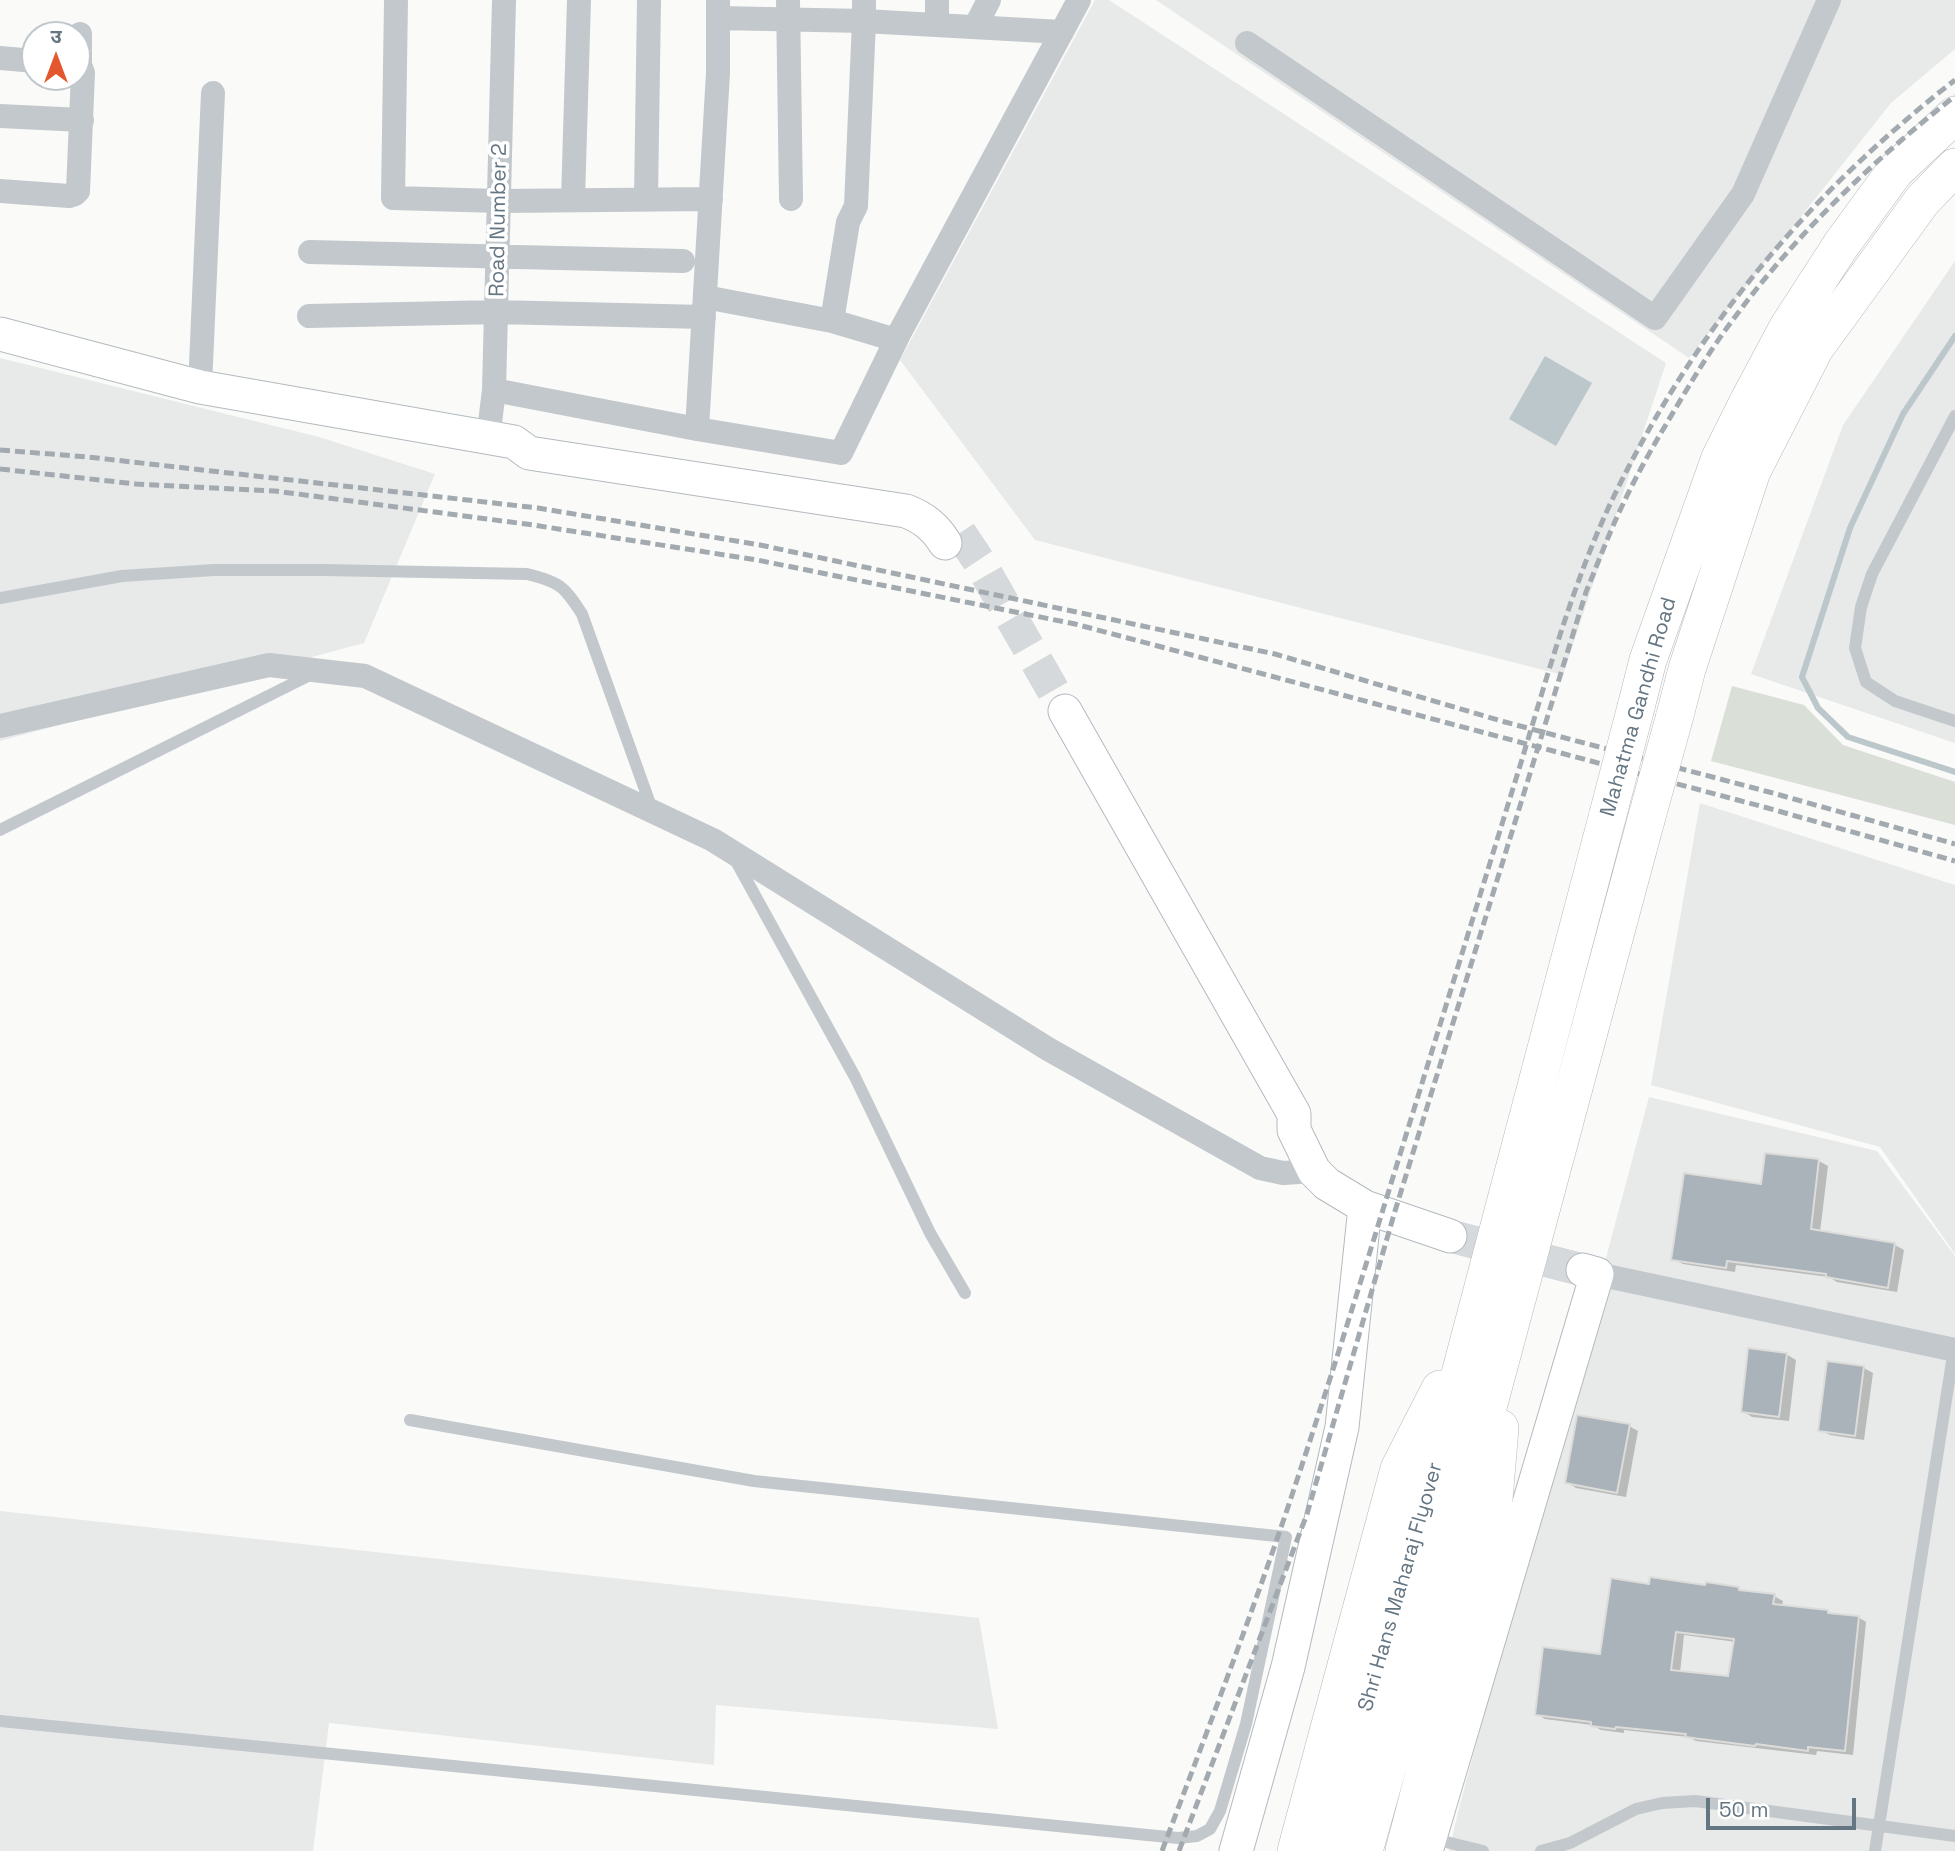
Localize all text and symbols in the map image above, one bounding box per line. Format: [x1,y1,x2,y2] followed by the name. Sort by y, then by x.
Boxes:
[21,21,91,91] north arrow
[50,24,62,49] text: उ
[485,143,513,297] street label: Road Number 2
[1596,594,1682,820] street label: Mahatma Gandhi Road
[1353,1460,1449,1714] street label: Shri Hans Maharaj Flyover
[1710,1784,1860,1828] scale bar
[1719,1796,1769,1823] text: 50 m

